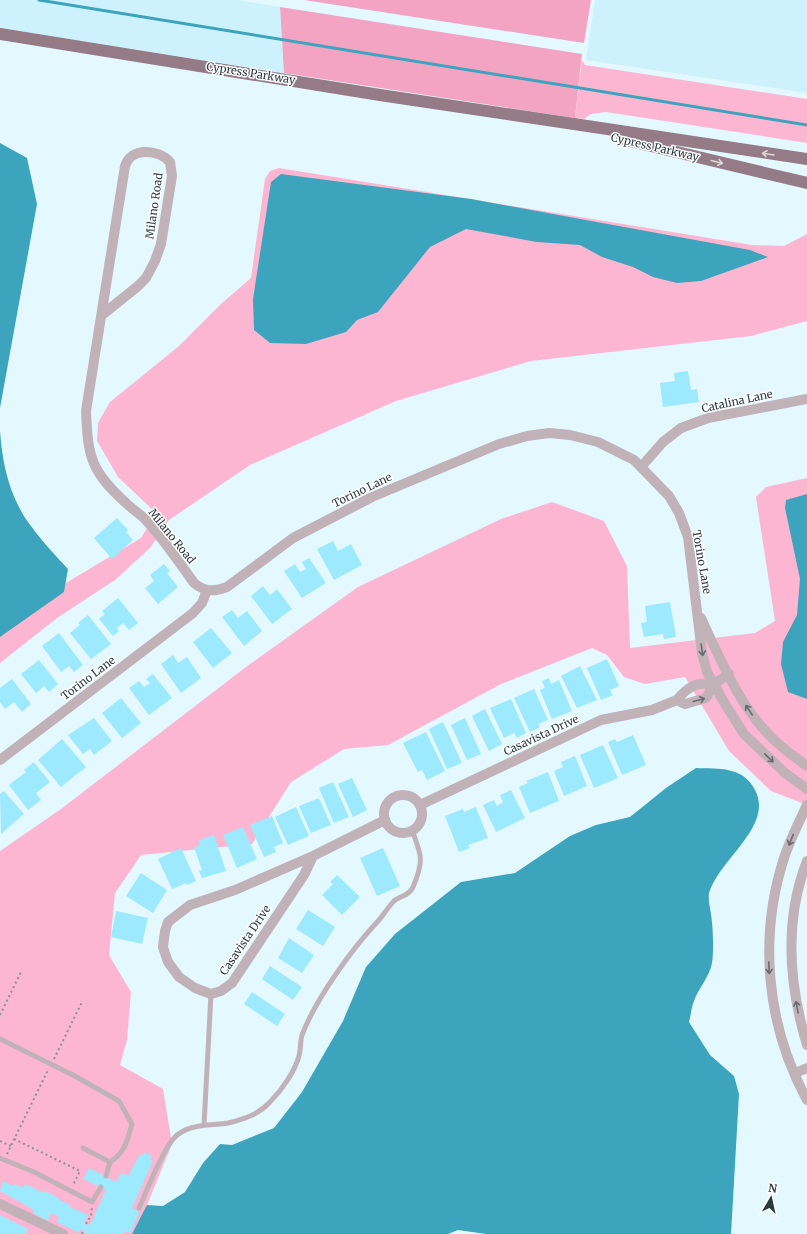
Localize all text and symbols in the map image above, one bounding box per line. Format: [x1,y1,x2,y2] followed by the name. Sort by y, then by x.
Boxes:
[205,59,297,87] street label: Cypress Parkway
[610,130,701,164] street label: Cypress Parkway
[762,149,775,157] one-way arrow
[710,159,723,166] one-way arrow
[142,172,166,240] street label: Milano Road
[700,387,774,415] street label: Catalina Lane
[330,469,394,510] street label: Torino Lane
[146,506,199,567] street label: Milano Road
[689,529,715,595] street label: Torino Lane
[698,643,706,656] one-way arrow
[58,653,118,703] street label: Torino Lane
[693,696,706,703] one-way arrow
[745,704,753,715] one-way arrow
[501,711,581,759] street label: Casavista Drive
[764,753,774,763] one-way arrow
[786,834,794,846] one-way arrow
[216,902,274,978] street label: Casavista Drive
[765,961,773,974] one-way arrow
[793,1001,801,1014] one-way arrow
[751,1178,791,1218] north arrow
[767,1181,778,1196] text: N

